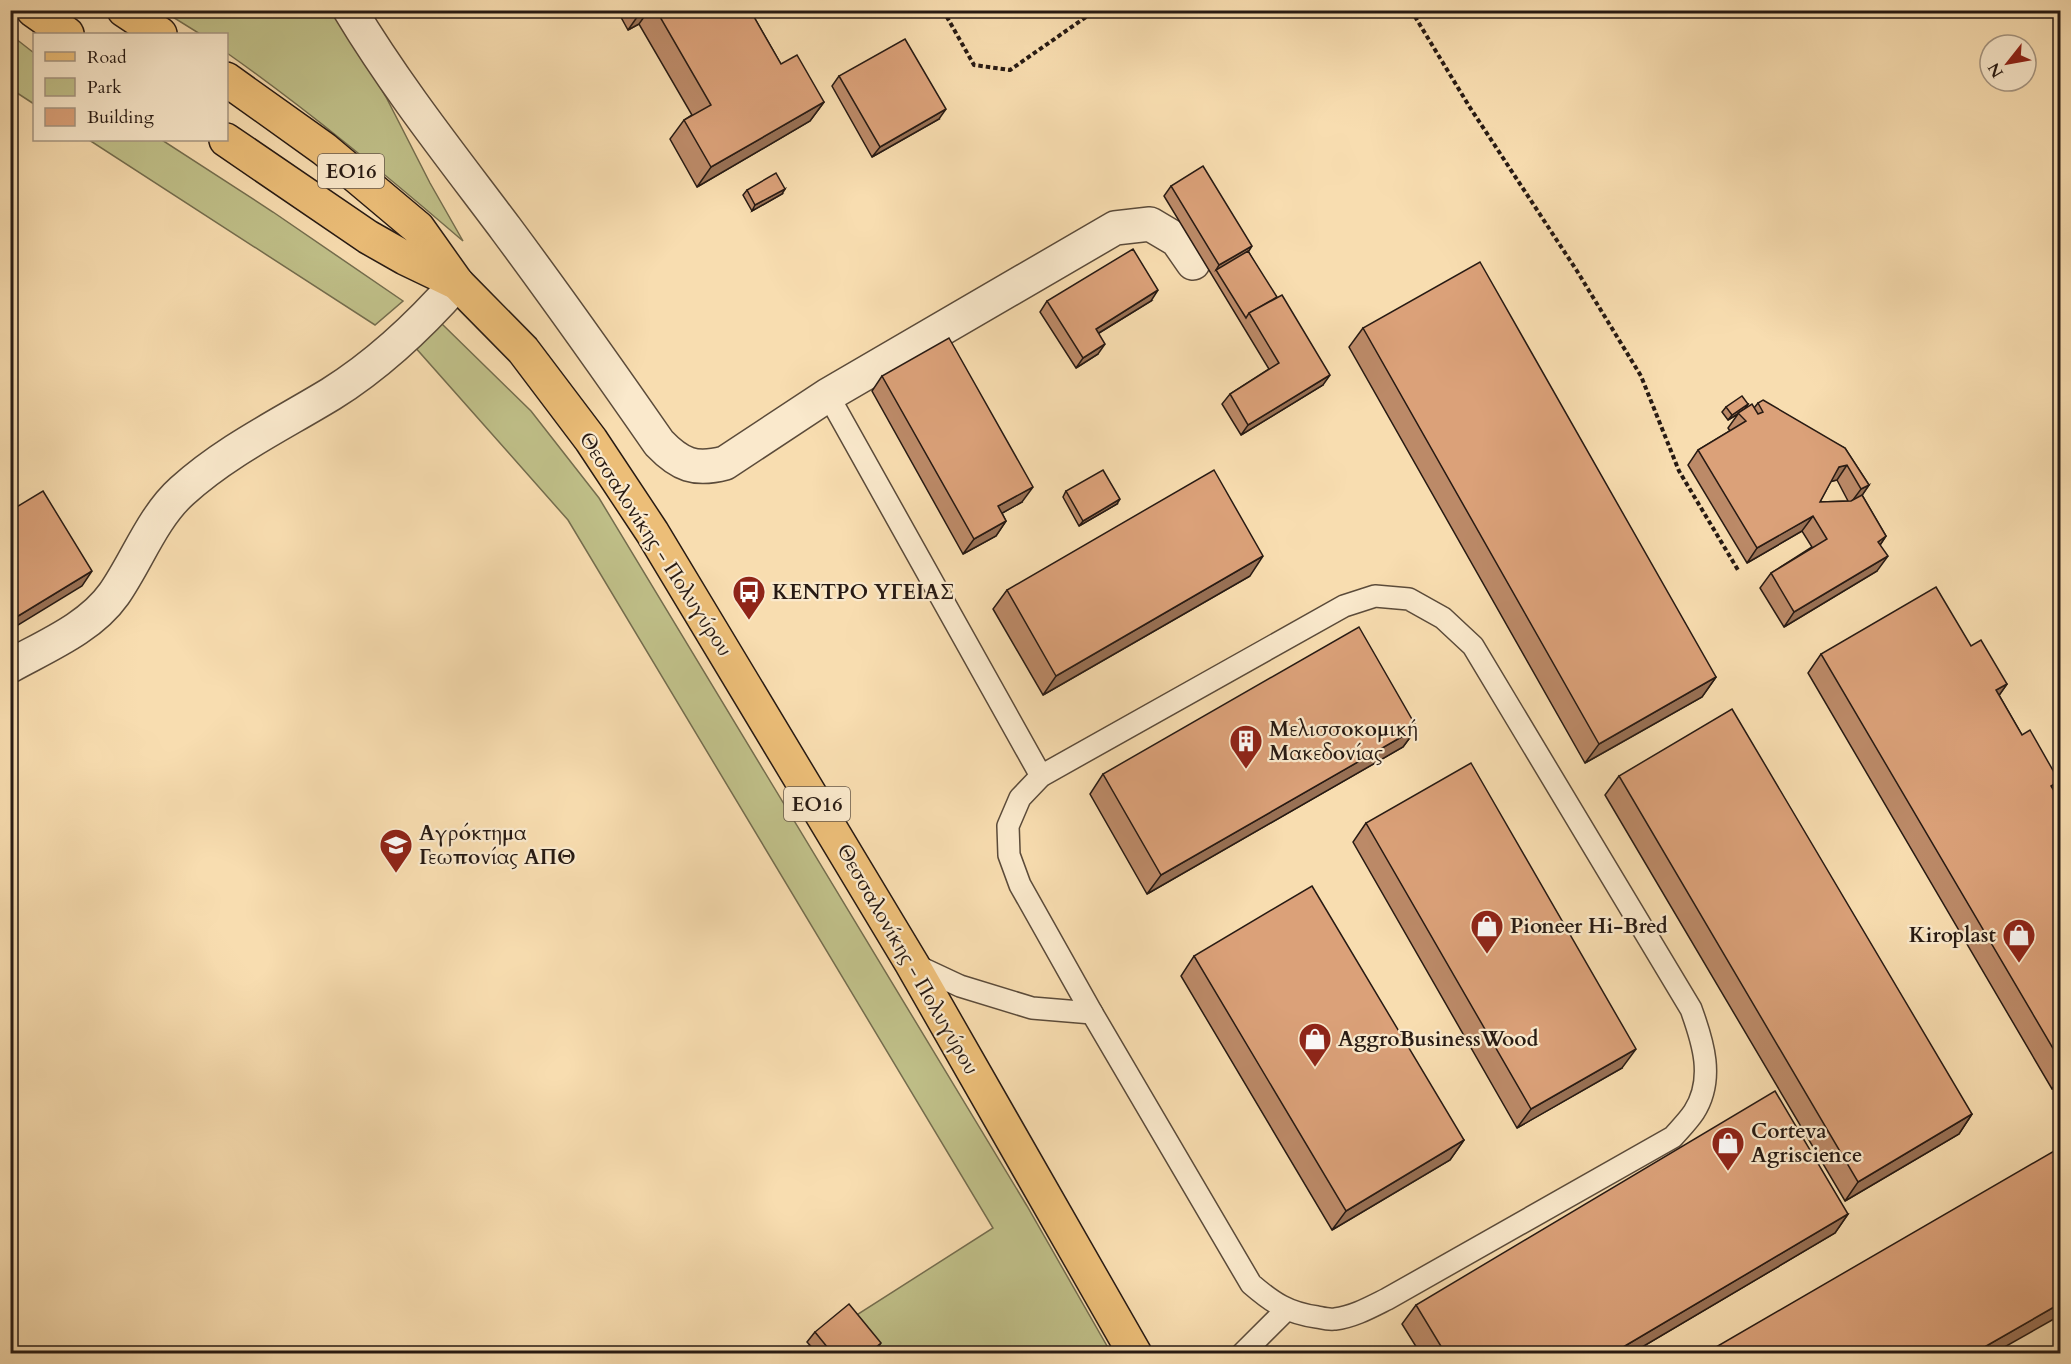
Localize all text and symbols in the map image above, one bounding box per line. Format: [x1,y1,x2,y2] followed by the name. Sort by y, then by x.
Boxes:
[33,33,228,141] legend
[1978,33,2038,93] north arrow
[87,45,127,70] text: Road
[1983,58,2009,82] text: N
[87,75,122,100] text: Park
[87,105,155,130] text: Building
[318,154,384,188] road number: ΕΟ16
[572,426,739,662] street label: Θεσσαλονίκης - Πολυγύρου
[731,574,767,621] bus stop icon: ΚΕΝΤΡΟ ΥΓΕΙΑΣ
[772,578,954,607] place label: ΚΕΝΤΡΟ ΥΓΕΙΑΣ
[1269,715,1419,768] place label: Μελισσοκομική Μακεδονίας
[1228,723,1264,770] building icon: Μελισσοκομική Μακεδονίας
[784,787,850,821] road number: ΕΟ16
[419,819,576,872] place label: Αγρόκτημα Γεωπονίας ΑΠΘ
[378,827,414,874] school or university icon: Αγρόκτημα Γεωπονίας ΑΠΘ
[829,838,986,1080] street label: Θεσσαλονίκης - Πολυγύρου
[1469,908,1505,955] shop icon: Pioneer Hi-Bred
[1510,912,1668,941] place label: Pioneer Hi-Bred
[2001,917,2037,964] shop icon: Kiroplast
[1909,921,1997,950] place label: Kiroplast
[1297,1021,1333,1068] shop icon: AggroBusinessWood
[1338,1025,1538,1054] place label: AggroBusinessWood
[1751,1117,1862,1170] place label: Corteva Agriscience
[1710,1125,1746,1172] shop icon: Corteva Agriscience

